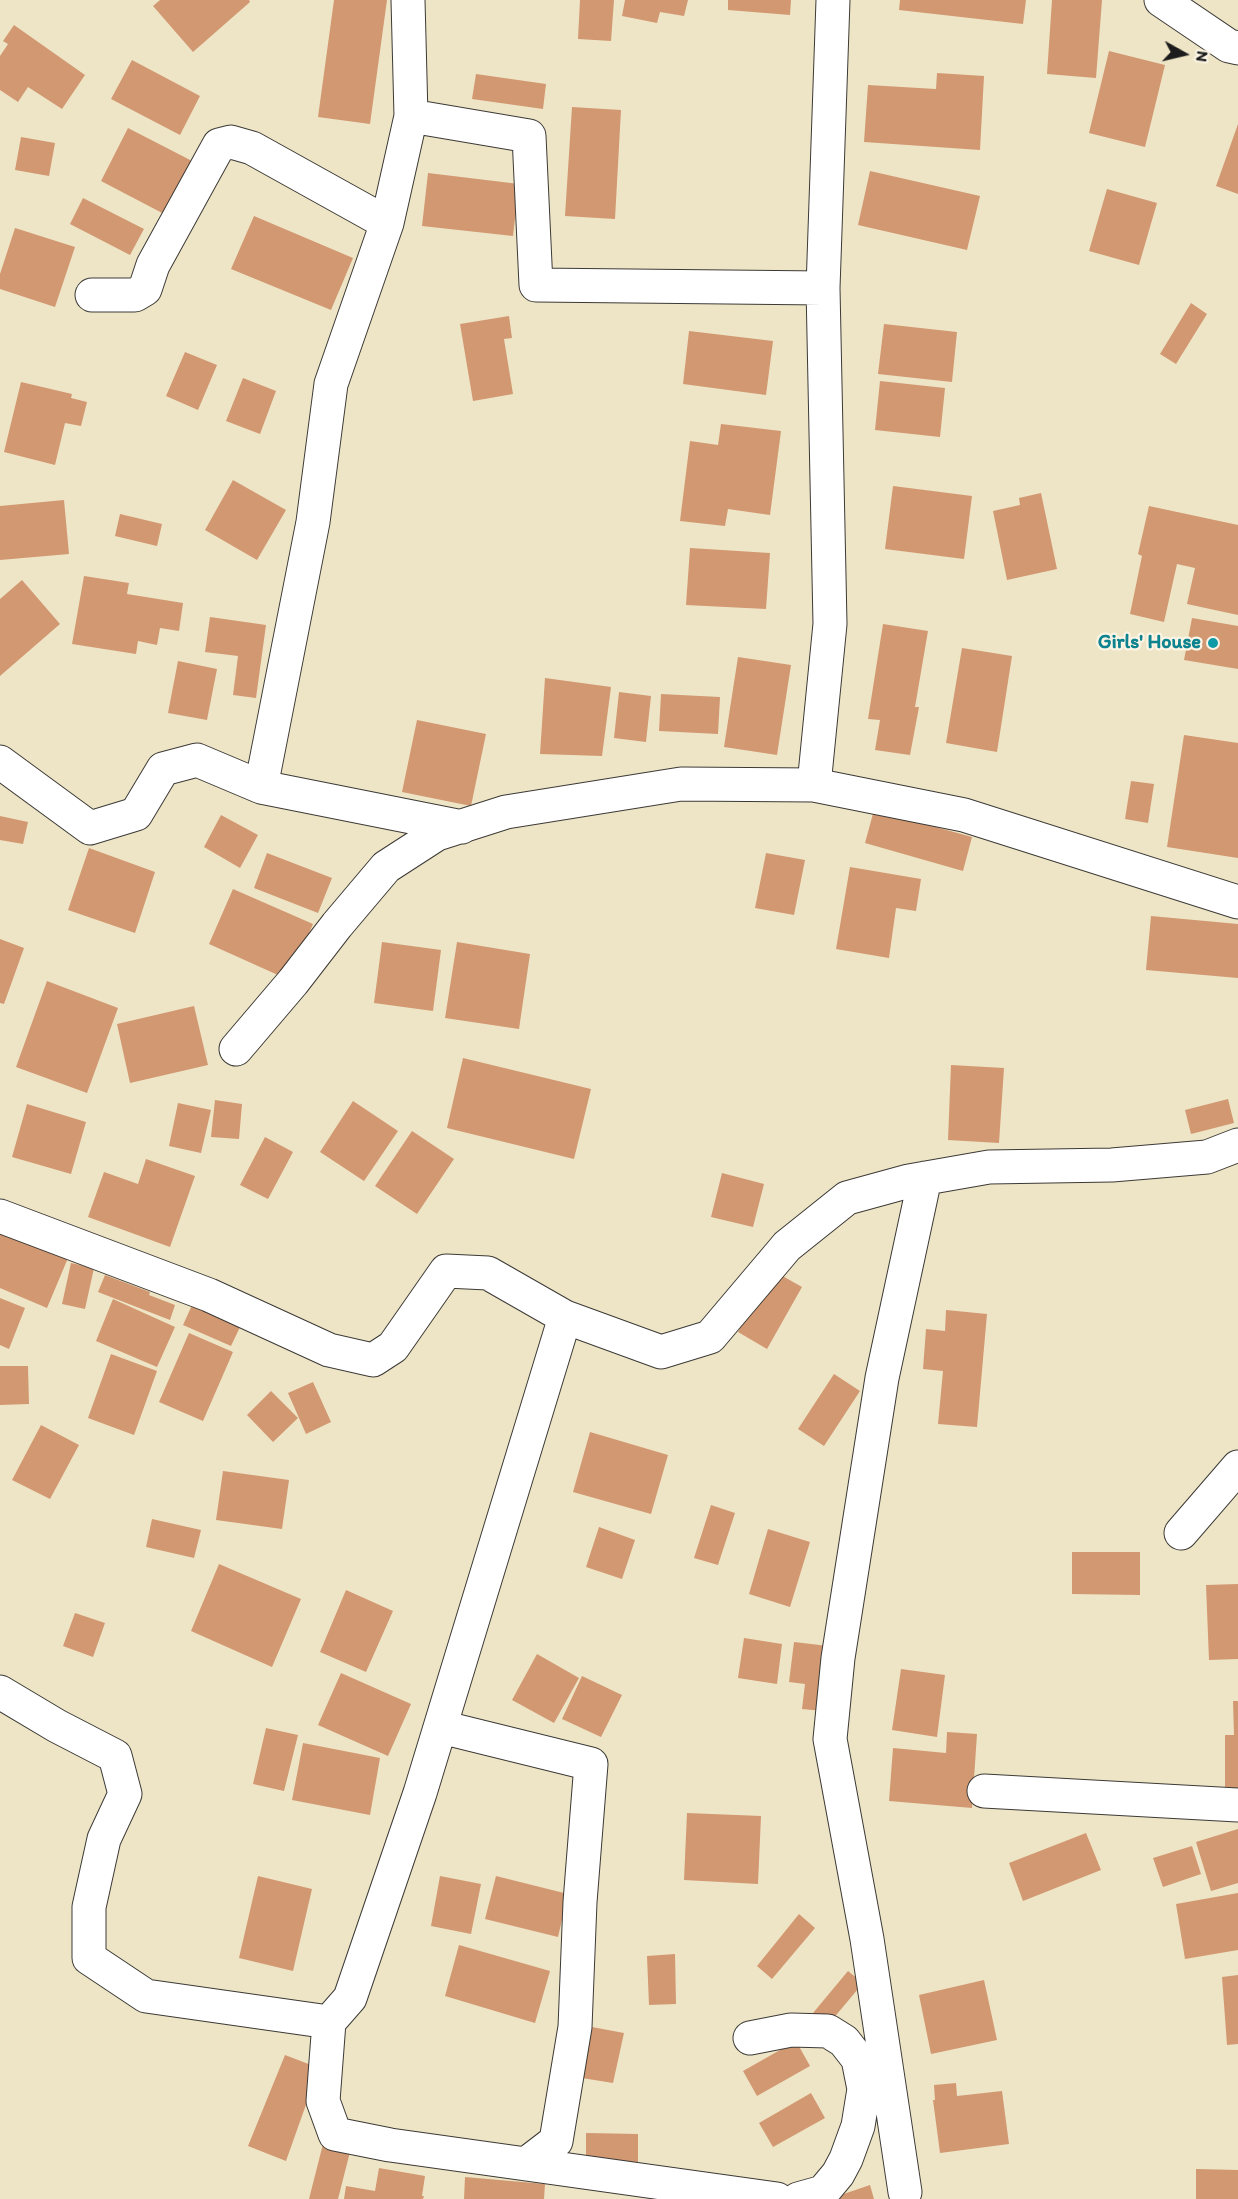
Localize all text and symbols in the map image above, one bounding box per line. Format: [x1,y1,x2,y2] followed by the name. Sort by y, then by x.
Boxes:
[1154,24,1214,84] north arrow
[1192,50,1212,63] text: N
[1098,631,1201,655] place label: Girls' House
[1206,636,1220,650] marker: Girls' House

